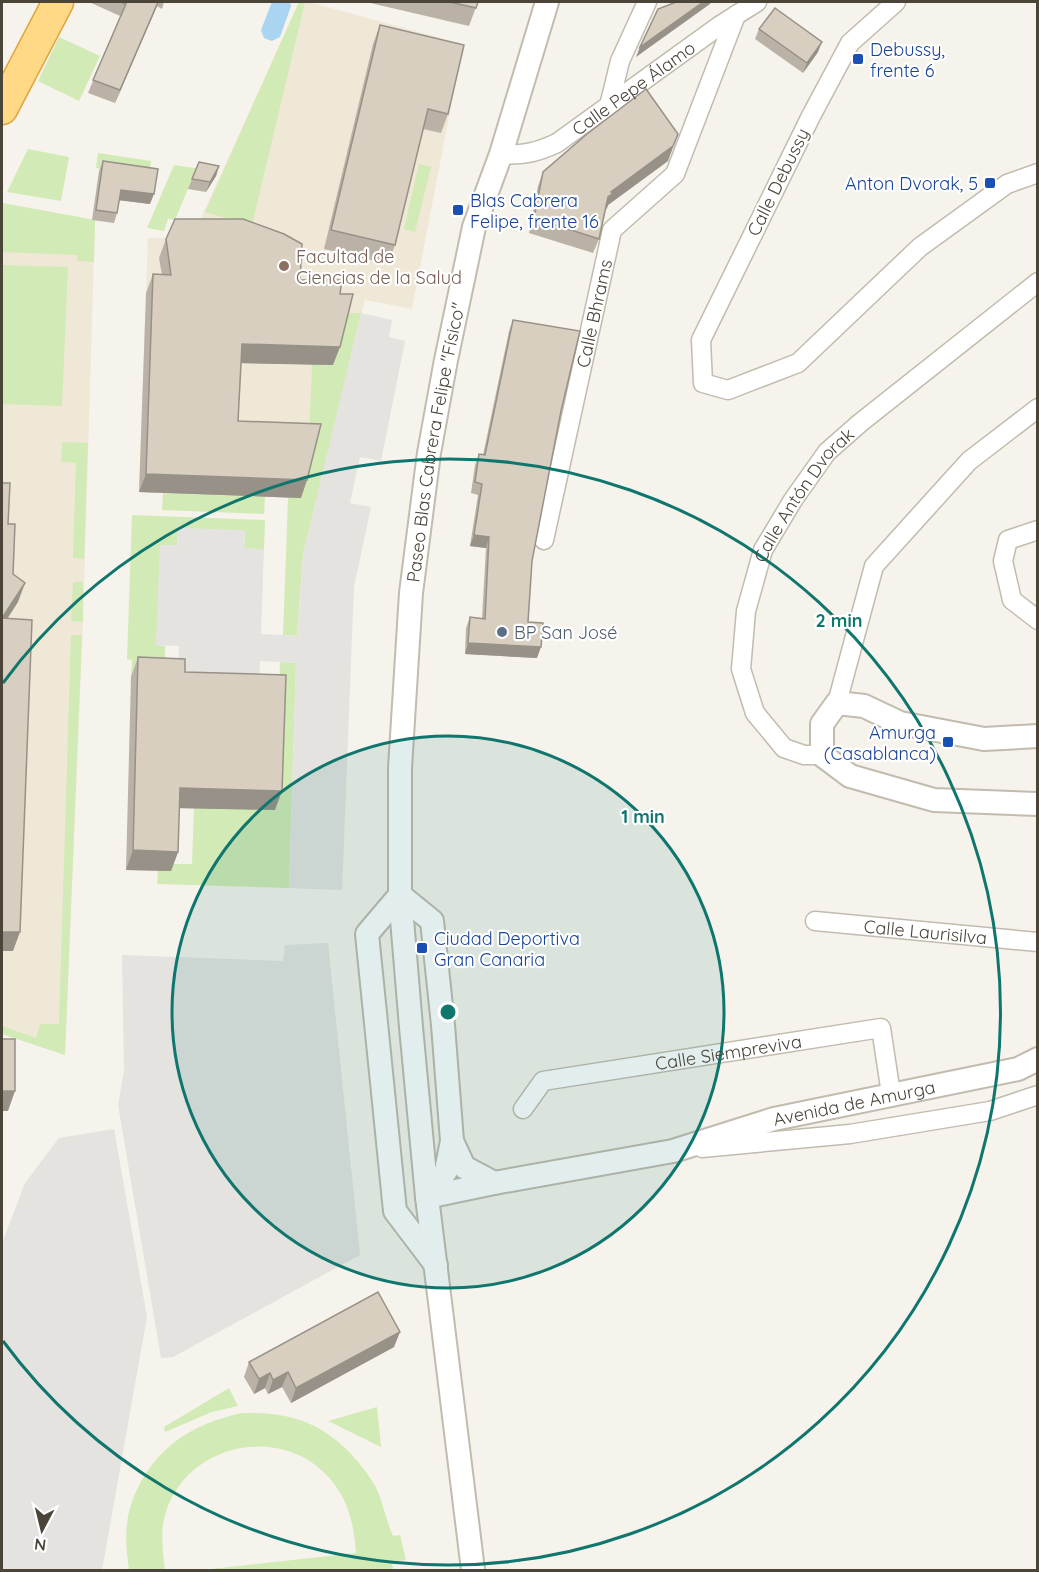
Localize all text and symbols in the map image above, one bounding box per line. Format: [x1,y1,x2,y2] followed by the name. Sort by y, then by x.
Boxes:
[567,36,700,140] street label: Calle Pepe Álamo
[870,38,945,82] place label: Debussy, frente 6
[851,52,865,66] marker: Debussy, frente 6
[742,124,814,240] street label: Calle Debussy
[845,172,978,195] place label: Anton Dvorak, 5
[983,176,997,190] marker: Anton Dvorak, 5
[470,189,599,233] place label: Blas Cabrera Felipe, frente 16
[451,203,465,217] marker: Blas Cabrera Felipe, frente 16
[296,245,462,289] place label: Facultad de Ciencias de la Salud
[571,257,617,370] street label: Calle Bhrams
[277,259,291,273] marker: Facultad de Ciencias de la Salud
[401,300,469,584] street label: Paseo Blas Cabrera Felipe "Físico"
[749,422,859,564] street label: Calle Antón Dvorak
[816,609,862,632] text: 2 min
[514,621,617,644] place label: BP San José
[495,625,509,639] marker: BP San José
[824,721,936,765] place label: Amurga (Casablanca)
[941,735,955,749] marker: Amurga (Casablanca)
[621,805,665,828] text: 1 min
[863,914,988,949] street label: Calle Laurisilva
[434,927,580,971] place label: Ciudad Deportiva Gran Canaria
[415,941,429,955] marker: Ciudad Deportiva Gran Canaria
[438,1002,458,1022] centre of rings
[654,1029,803,1075] street label: Calle Siempreviva
[771,1075,937,1130] street label: Avenida de Amurga
[12,1500,72,1560] north arrow
[33,1534,47,1556] text: N

